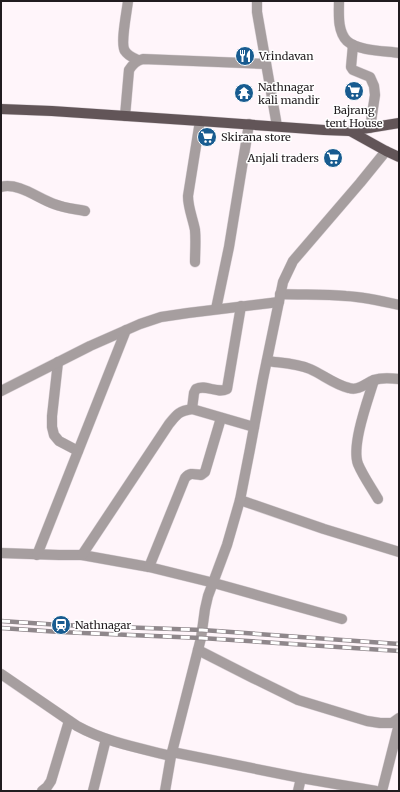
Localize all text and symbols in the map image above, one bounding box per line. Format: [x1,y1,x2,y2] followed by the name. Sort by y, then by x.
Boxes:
[234,45,256,67] restaurant icon: Vrindavan
[258,49,314,63] place label: Vrindavan
[258,80,320,107] place label: Nathnagar kali mandir
[343,80,365,102] supermarket icon: Bajrang tent House
[233,82,255,104] temple icon: Nathnagar kali mandir
[326,103,383,130] place label: Bajrang tent House
[196,126,218,148] supermarket icon: Skirana store
[221,130,291,144] place label: Skirana store
[322,147,344,169] supermarket icon: Anjali traders
[247,151,319,165] place label: Anjali traders
[50,614,72,636] station icon: Nathnagar
[75,618,131,632] place label: Nathnagar

